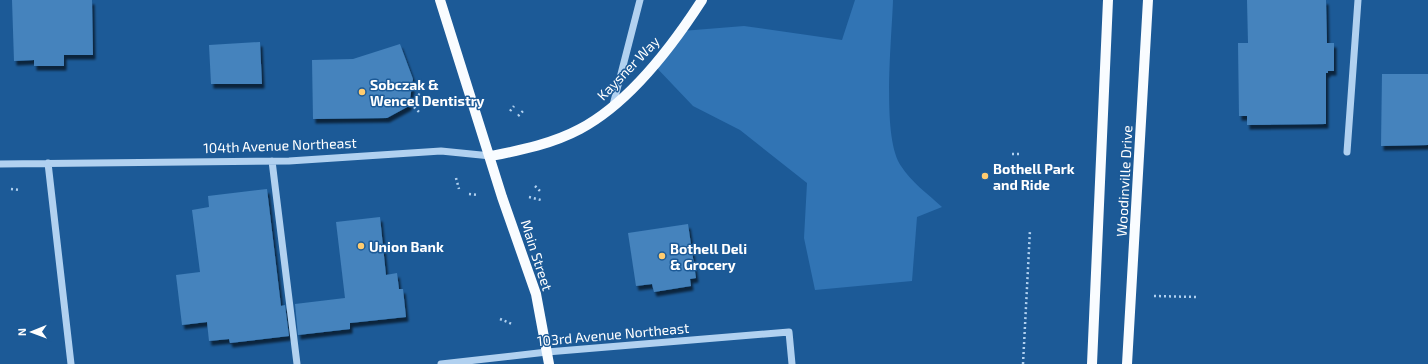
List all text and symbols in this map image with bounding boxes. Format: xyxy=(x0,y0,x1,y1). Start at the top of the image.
street label: Kaysner Way xyxy=(593,32,663,104)
place label: Sobczak & Wencel Dentistry xyxy=(370,76,485,109)
marker: Sobczak & Wencel Dentistry xyxy=(357,87,367,97)
street label: Woodinville Drive xyxy=(1113,125,1135,237)
street label: 104th Avenue Northeast xyxy=(203,134,357,156)
place label: Bothell Park and Ride xyxy=(993,160,1075,193)
marker: Bothell Park and Ride xyxy=(980,171,990,181)
street label: Main Street xyxy=(518,217,556,293)
place label: Union Bank xyxy=(369,238,444,255)
place label: Bothell Deli & Grocery xyxy=(670,240,747,273)
marker: Union Bank xyxy=(356,241,366,251)
marker: Bothell Deli & Grocery xyxy=(657,251,667,261)
north arrow xyxy=(12,312,52,352)
street label: 103rd Avenue Northeast xyxy=(536,319,690,349)
text: N xyxy=(15,328,28,336)

